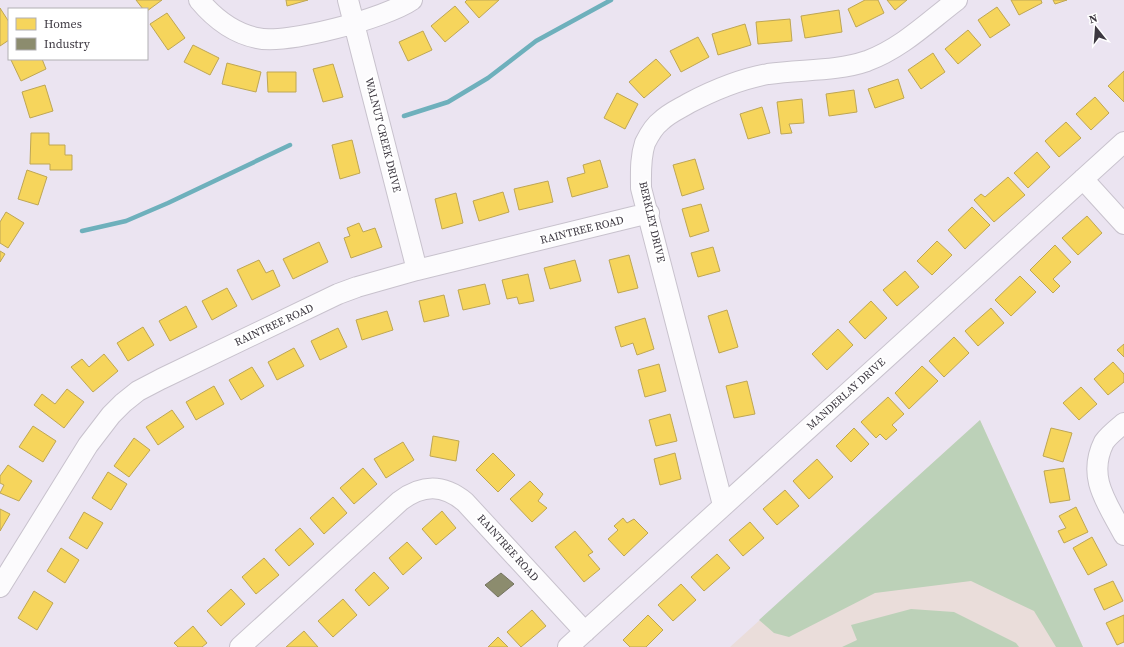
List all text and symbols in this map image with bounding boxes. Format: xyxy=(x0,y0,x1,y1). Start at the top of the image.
legend xyxy=(8,8,148,60)
north arrow xyxy=(1076,8,1116,48)
text: N xyxy=(1087,11,1099,27)
text: Homes xyxy=(44,16,82,32)
text: Industry xyxy=(44,36,91,52)
street label: WALNUT CREEK DRIVE xyxy=(361,76,405,194)
street label: BERKLEY DRIVE xyxy=(635,180,669,264)
street label: RAINTREE ROAD xyxy=(539,212,626,248)
street label: RAINTREE ROAD xyxy=(232,300,316,350)
street label: MANDERLAY DRIVE xyxy=(803,354,889,433)
street label: RAINTREE ROAD xyxy=(474,511,542,585)

